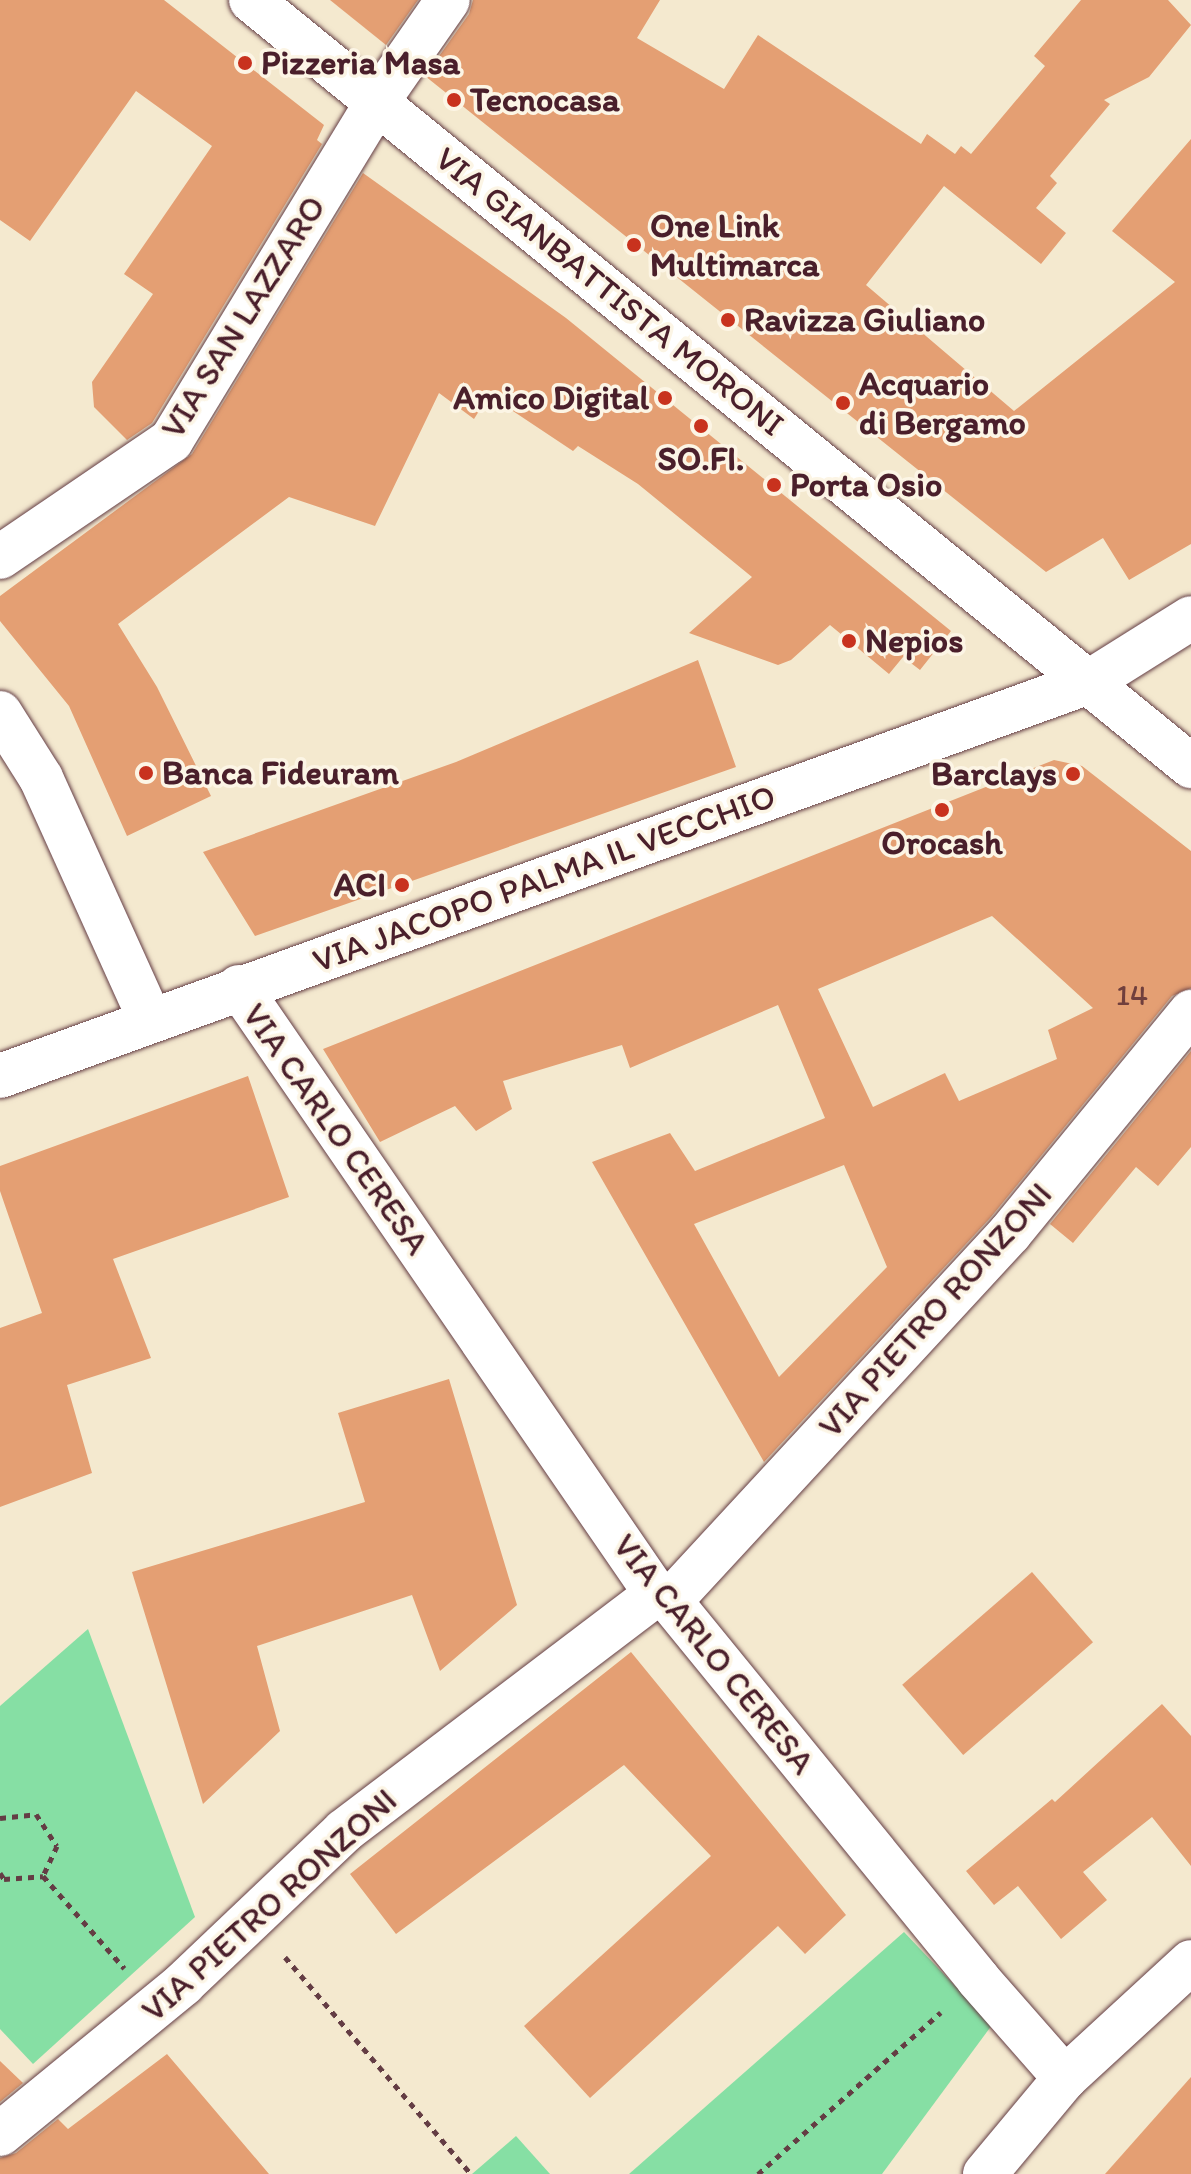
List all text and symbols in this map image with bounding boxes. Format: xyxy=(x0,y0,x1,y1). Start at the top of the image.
place label: Pizzeria Masa xyxy=(261,43,460,83)
marker: Pizzeria Masa xyxy=(236,54,254,72)
place label: Tecnocasa xyxy=(470,80,620,120)
marker: Tecnocasa xyxy=(445,91,463,109)
street label: VIA GIANBATTISTA MORONI xyxy=(427,137,793,445)
street label: VIA SAN LAZZARO xyxy=(152,188,334,446)
place label: One Link Multimarca xyxy=(650,205,820,284)
marker: One Link Multimarca xyxy=(625,236,643,254)
place label: Ravizza Giuliano xyxy=(744,300,985,340)
marker: Ravizza Giuliano xyxy=(719,311,737,329)
place label: Acquario di Bergamo xyxy=(859,363,1026,442)
place label: Amico Digital xyxy=(452,378,649,418)
marker: Amico Digital xyxy=(656,389,674,407)
marker: Acquario di Bergamo xyxy=(834,394,852,412)
marker: SO.FI. xyxy=(692,417,710,435)
place label: SO.FI. xyxy=(658,439,744,479)
place label: Porta Osio xyxy=(790,465,942,505)
marker: Porta Osio xyxy=(765,476,783,494)
place label: Nepios xyxy=(865,621,963,661)
marker: Nepios xyxy=(840,632,858,650)
place label: Banca Fideuram xyxy=(162,753,400,793)
place label: Barclays xyxy=(931,754,1057,794)
marker: Banca Fideuram xyxy=(137,764,155,782)
marker: Barclays xyxy=(1064,765,1082,783)
street label: VIA JACOPO PALMA IL VECCHIO xyxy=(307,775,781,981)
marker: Orocash xyxy=(933,801,951,819)
place label: Orocash xyxy=(881,823,1003,863)
place label: ACI xyxy=(334,865,386,905)
marker: ACI xyxy=(393,876,411,894)
house number: 14 xyxy=(1116,977,1148,1013)
street label: VIA CARLO CERESA xyxy=(234,995,438,1263)
street label: VIA PIETRO RONZONI xyxy=(808,1173,1062,1447)
street label: VIA CARLO CERESA xyxy=(604,1525,824,1783)
street label: VIA PIETRO RONZONI xyxy=(132,1778,406,2032)

